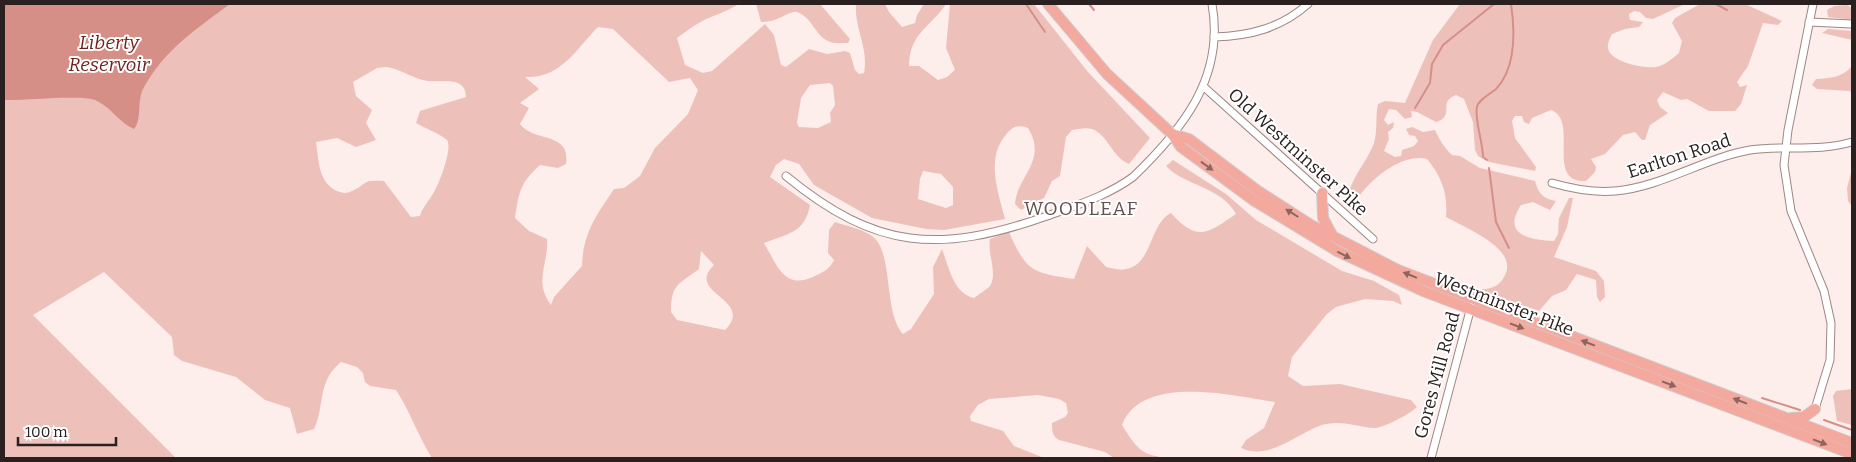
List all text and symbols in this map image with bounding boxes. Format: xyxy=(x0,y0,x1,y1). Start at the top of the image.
water label: Liberty Reservoir xyxy=(69,31,151,76)
street label: Old Westminster Pike xyxy=(1224,83,1372,221)
street label: Earlton Road xyxy=(1625,129,1734,183)
one-way arrow xyxy=(1200,161,1214,171)
district label: WOODLEAF xyxy=(1024,197,1138,220)
one-way arrow xyxy=(1285,209,1298,218)
one-way arrow xyxy=(1336,251,1351,259)
street label: Westminster Pike xyxy=(1431,267,1577,341)
one-way arrow xyxy=(1403,271,1418,278)
street label: Gores Mill Road xyxy=(1409,309,1465,441)
one-way arrow xyxy=(1509,323,1524,331)
one-way arrow xyxy=(1580,339,1595,347)
one-way arrow xyxy=(1661,381,1676,388)
one-way arrow xyxy=(1732,397,1747,404)
scale bar xyxy=(18,414,115,446)
text: 100 m xyxy=(25,423,68,441)
one-way arrow xyxy=(1813,439,1828,446)

